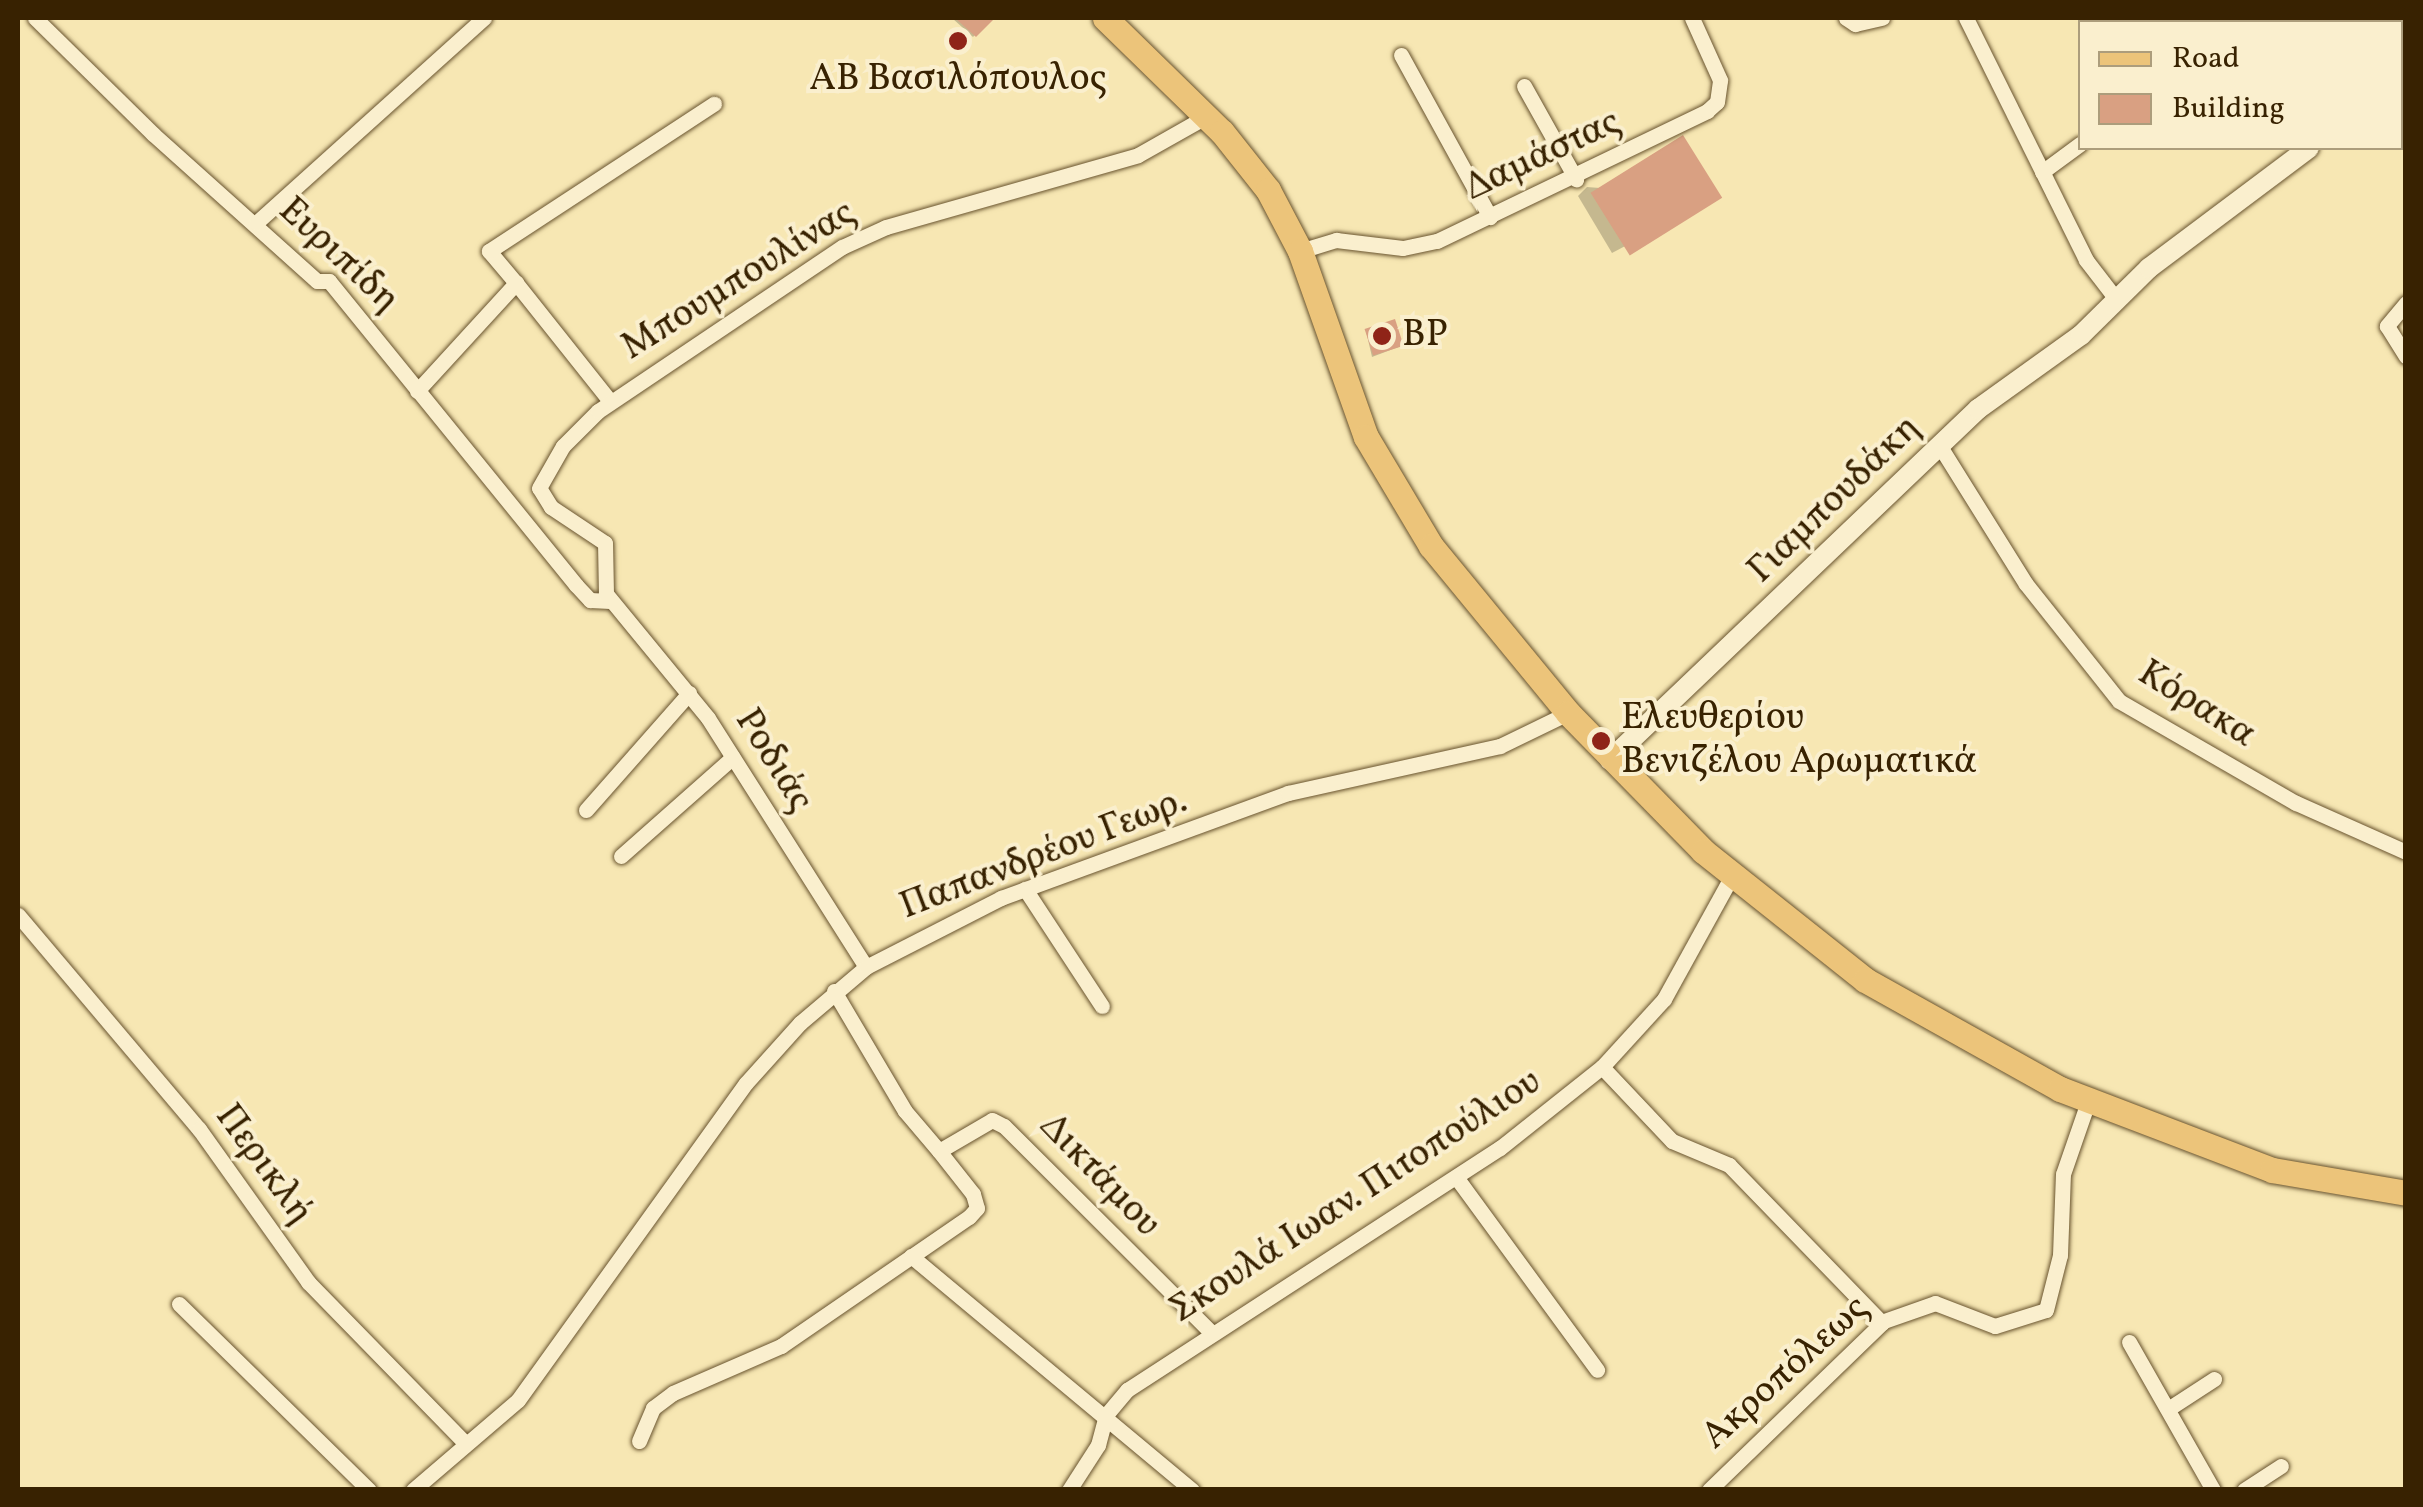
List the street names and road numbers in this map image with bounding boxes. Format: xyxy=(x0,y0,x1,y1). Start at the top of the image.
street label: Δαμάστας xyxy=(1458,100,1628,212)
street label: Ευριπίδη xyxy=(268,189,408,323)
street label: Μπουμπουλίνας xyxy=(614,191,864,371)
street label: Γιαμπουδάκη xyxy=(1739,406,1931,594)
street label: Κόρακα xyxy=(2129,651,2263,759)
street label: Ροδιάς xyxy=(724,701,822,821)
street label: Παπανδρέου Γεωρ. xyxy=(894,779,1194,931)
street label: Σκουλά Ιωαν. Πιτοπούλιου xyxy=(1162,1060,1550,1334)
street label: Περικλή xyxy=(204,1096,322,1234)
street label: Δικτάμου xyxy=(1029,1105,1169,1247)
street label: Ακροπόλεως xyxy=(1693,1286,1879,1460)

